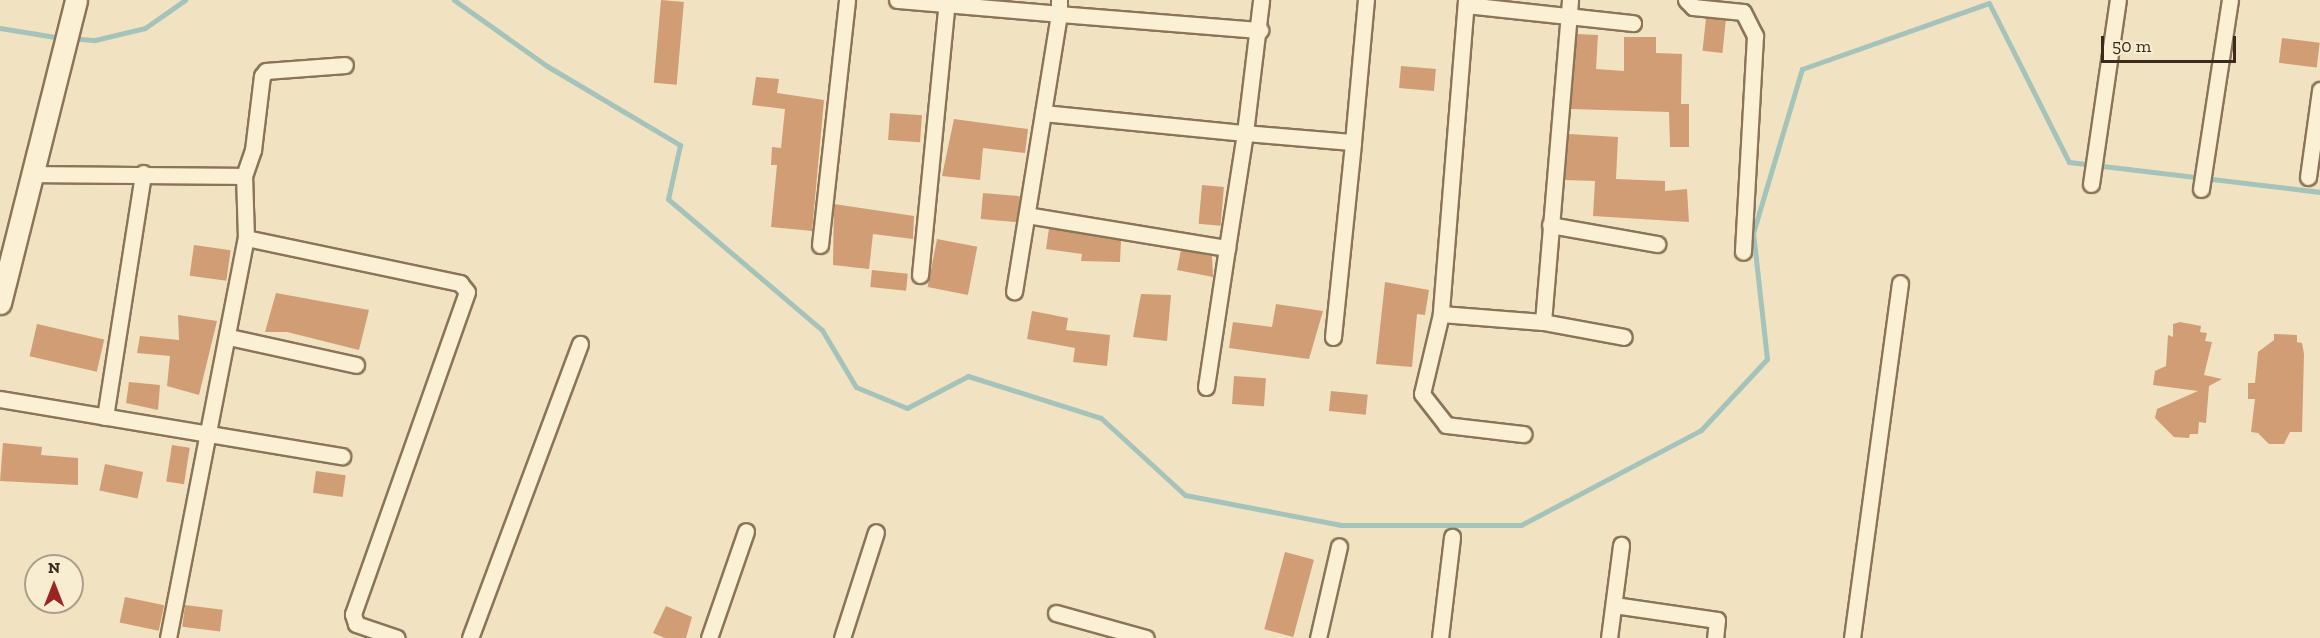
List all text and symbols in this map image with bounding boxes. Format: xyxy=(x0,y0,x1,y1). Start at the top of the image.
scale bar xyxy=(2104,24,2239,62)
text: 50 m xyxy=(2112,35,2151,57)
north arrow xyxy=(24,554,84,614)
text: N xyxy=(48,558,60,577)

